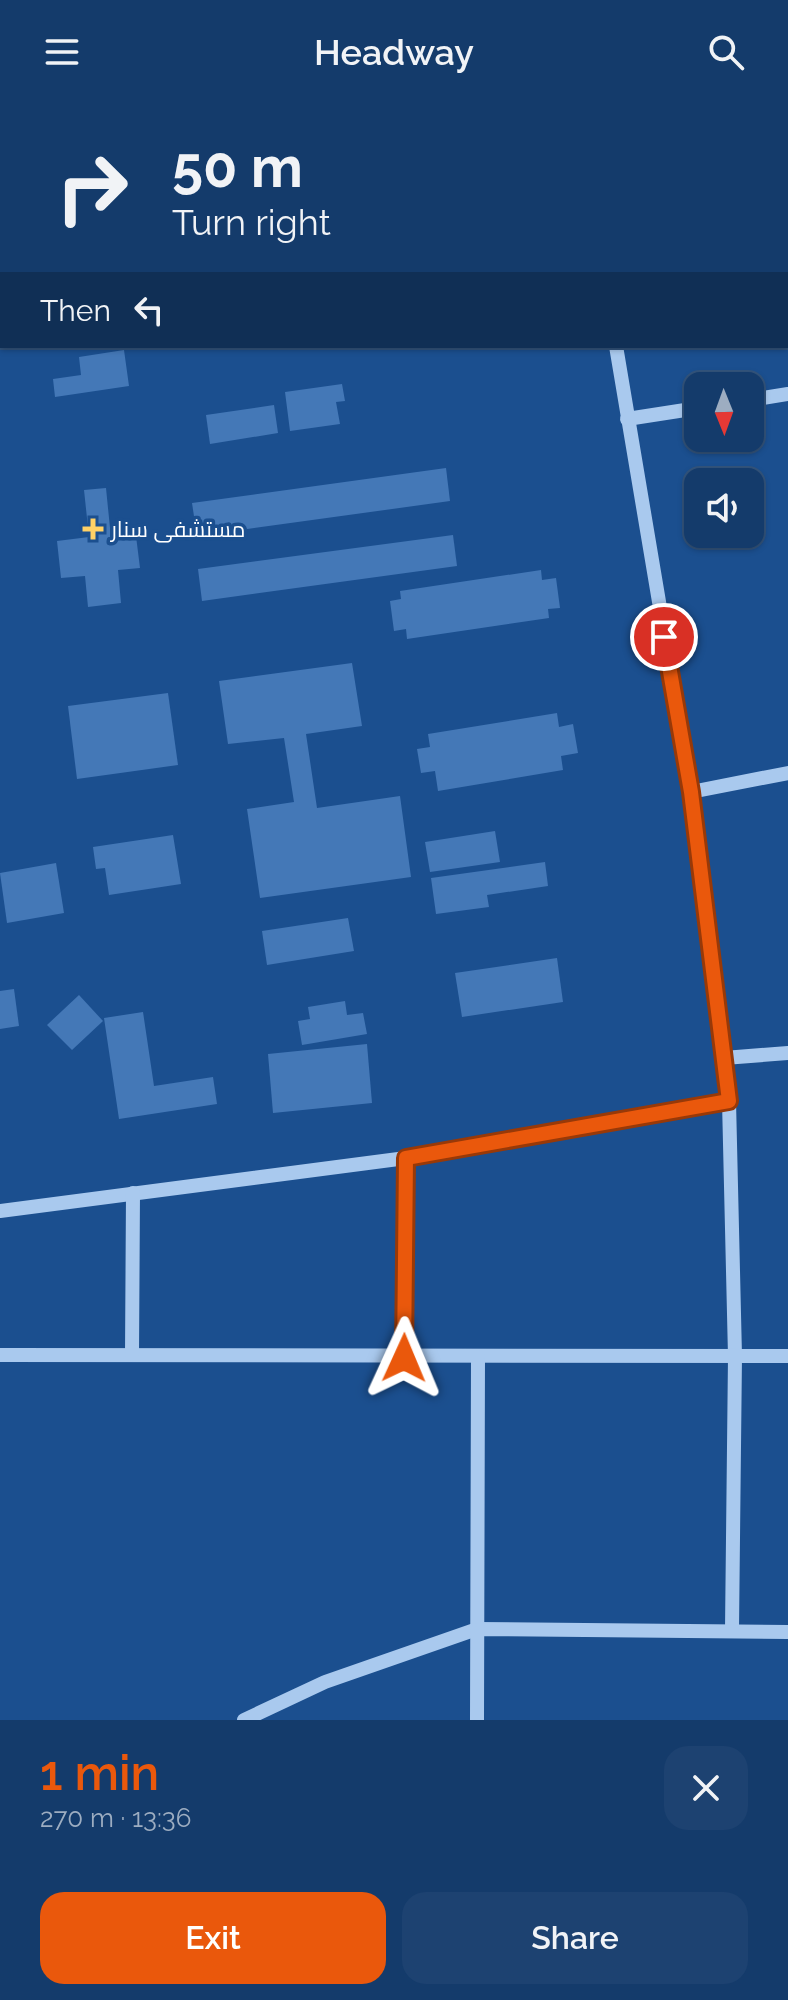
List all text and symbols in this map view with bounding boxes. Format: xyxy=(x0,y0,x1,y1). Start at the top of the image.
icon: menu xyxy=(40,30,84,74)
icon: search xyxy=(704,30,748,74)
text: Headway xyxy=(314,31,474,73)
text: 50 m xyxy=(172,134,303,200)
icon: right xyxy=(40,136,144,240)
text: Turn right xyxy=(172,201,331,243)
icon: left xyxy=(127,288,171,332)
text: Then xyxy=(40,293,111,328)
north arrow xyxy=(684,372,764,452)
map controls xyxy=(684,372,764,548)
button: sound xyxy=(684,468,764,548)
place label: مستشفى سنار xyxy=(109,516,246,543)
marker: مستشفى سنار xyxy=(82,518,104,540)
pin xyxy=(630,603,698,671)
icon: arrive xyxy=(642,615,686,659)
position arrow xyxy=(362,1316,446,1400)
text: 1 min xyxy=(40,1745,159,1801)
button: close xyxy=(664,1746,748,1830)
text: 270 m · 13:36 xyxy=(40,1803,191,1833)
button: Exit xyxy=(40,1892,386,1984)
button: Share xyxy=(402,1892,748,1984)

